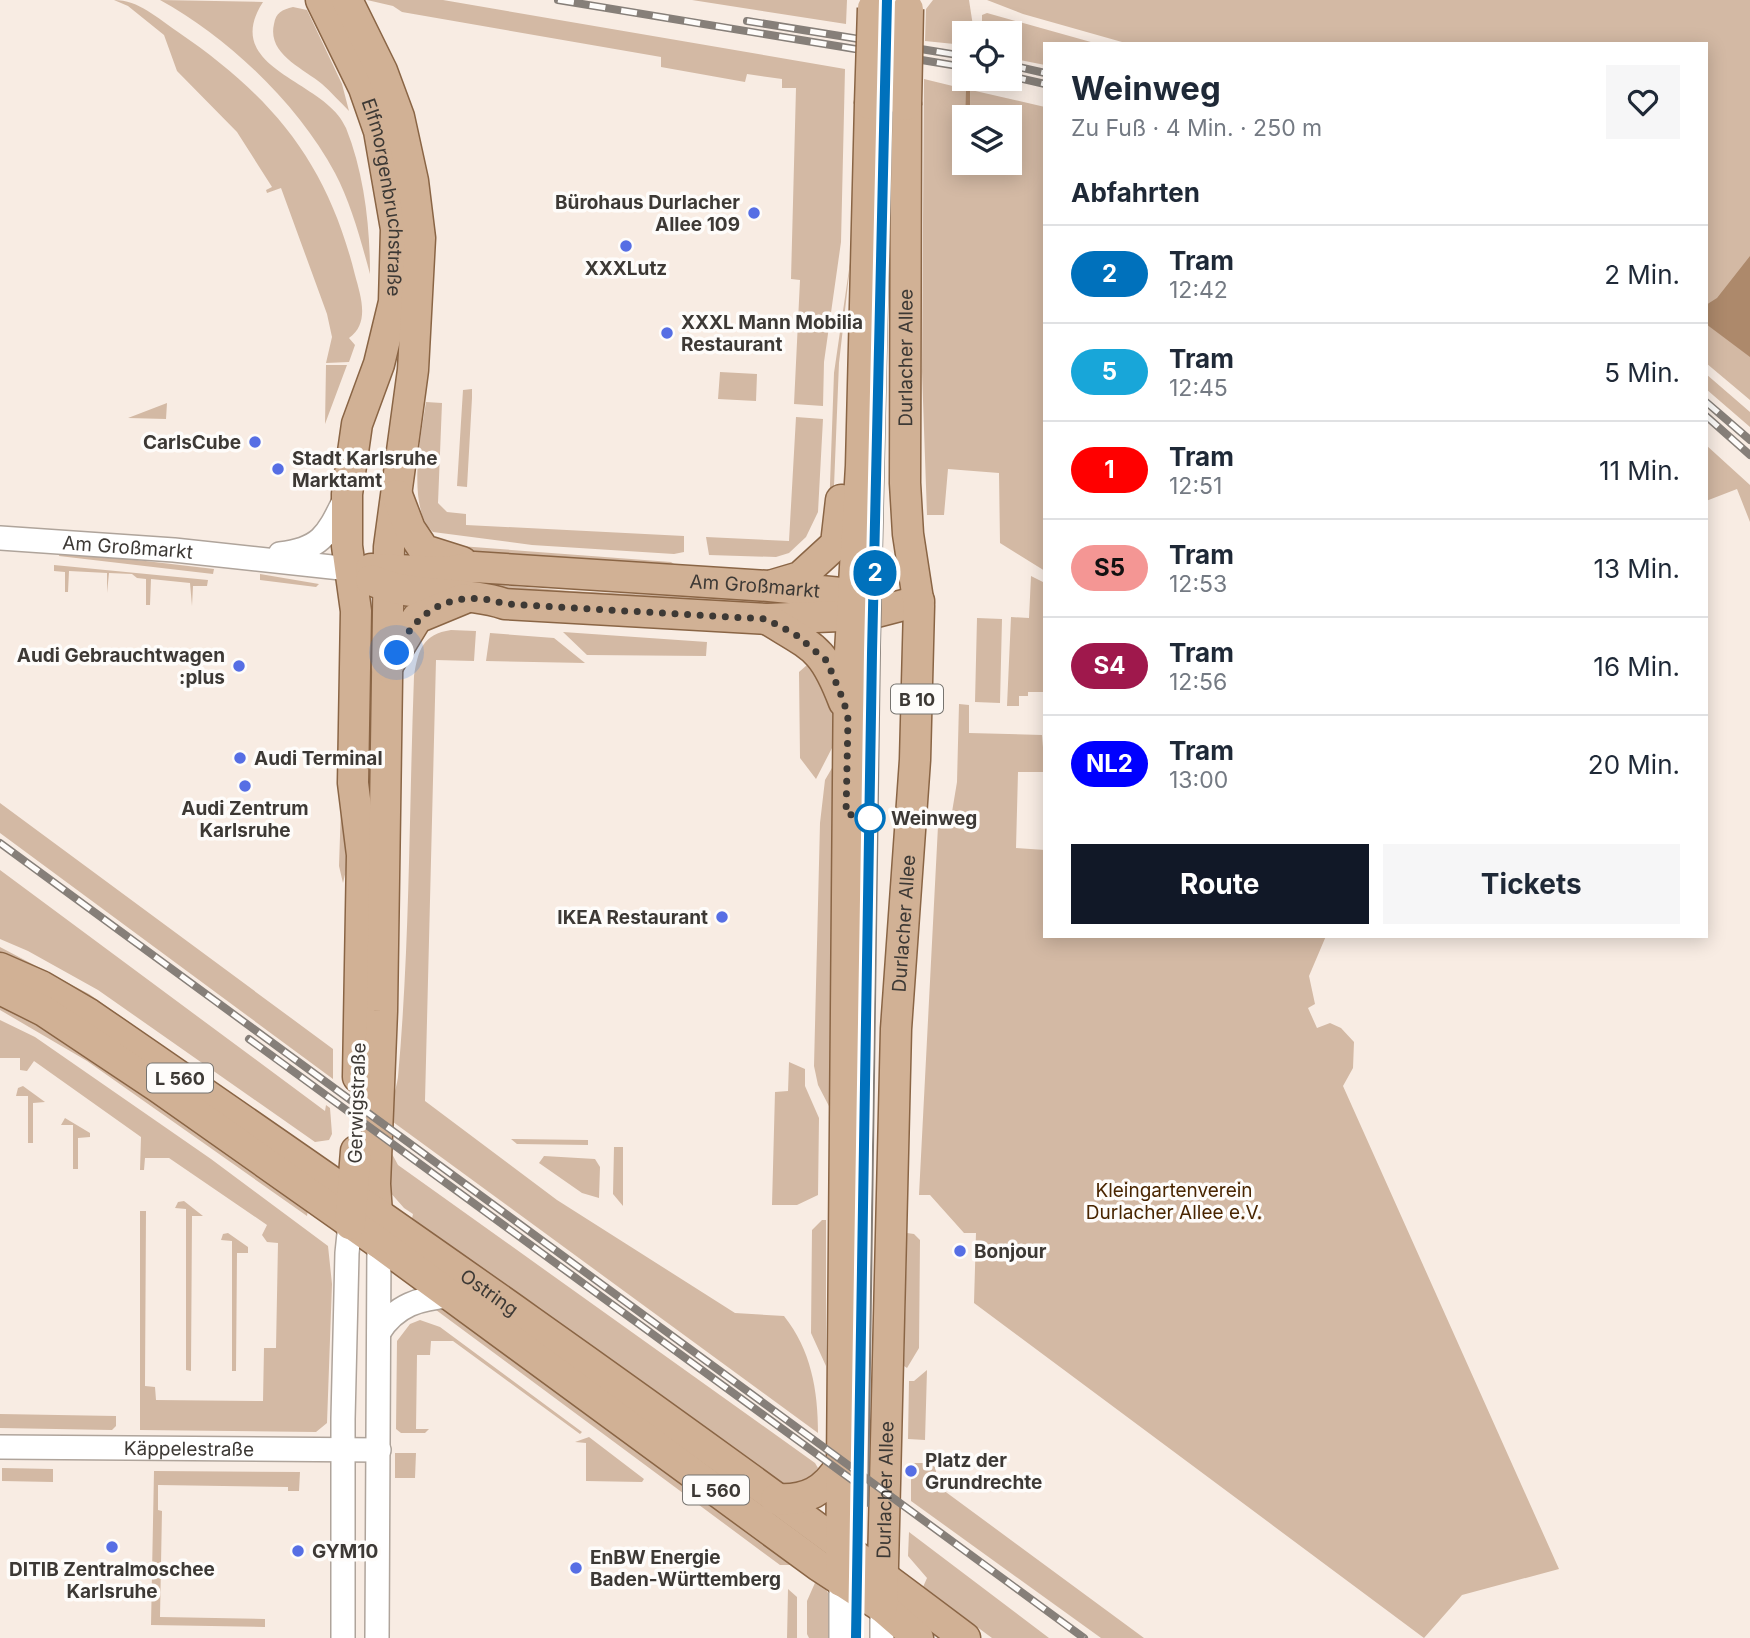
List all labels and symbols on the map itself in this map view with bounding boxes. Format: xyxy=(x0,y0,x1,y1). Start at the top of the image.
street label: Elfmorgenbruchstraße xyxy=(357,95,408,297)
place label: Bürohaus Durlacher Allee 109 xyxy=(555,191,740,236)
marker: Bürohaus Durlacher Allee 109 xyxy=(746,205,762,221)
marker: XXXLutz xyxy=(618,238,634,254)
place label: XXXLutz xyxy=(585,257,667,280)
street label: Durlacher Allee xyxy=(894,289,917,427)
place label: XXXL Mann Mobilia Restaurant xyxy=(681,311,863,356)
marker: XXXL Mann Mobilia Restaurant xyxy=(659,325,675,341)
place label: CarlsCube xyxy=(143,431,241,454)
marker: CarlsCube xyxy=(247,434,263,450)
place label: Stadt Karlsruhe Marktamt xyxy=(292,447,437,492)
marker: Stadt Karlsruhe Marktamt xyxy=(270,461,286,477)
street label: Am Großmarkt xyxy=(62,531,194,563)
line badge: 2 xyxy=(852,550,898,596)
street label: Am Großmarkt xyxy=(689,569,821,602)
your location xyxy=(379,635,414,670)
place label: Audi Gebrauchtwagen :plus xyxy=(17,644,225,689)
marker: Audi Gebrauchtwagen :plus xyxy=(231,658,247,674)
road number: B 10 xyxy=(891,684,943,714)
place label: Audi Terminal xyxy=(254,747,383,770)
marker: Audi Terminal xyxy=(232,750,248,766)
marker: Audi Zentrum Karlsruhe xyxy=(237,778,253,794)
place label: Audi Zentrum Karlsruhe xyxy=(181,797,309,842)
marker: Weinweg xyxy=(855,803,885,833)
place label: Weinweg xyxy=(891,807,977,830)
street label: Durlacher Allee xyxy=(887,854,920,993)
place label: IKEA Restaurant xyxy=(557,906,708,929)
marker: IKEA Restaurant xyxy=(714,909,730,925)
street label: Gerwigstraße xyxy=(343,1042,371,1164)
road number: L 560 xyxy=(147,1064,213,1092)
park label: Kleingartenverein Durlacher Allee e.V. xyxy=(1086,1179,1262,1224)
place label: Bonjour xyxy=(974,1240,1047,1263)
marker: Bonjour xyxy=(952,1243,968,1259)
street label: Ostring xyxy=(456,1264,523,1321)
street label: Durlacher Allee xyxy=(872,1421,898,1559)
street label: Käppelestraße xyxy=(124,1436,254,1461)
place label: Platz der Grundrechte xyxy=(925,1449,1042,1494)
marker: Platz der Grundrechte xyxy=(903,1463,919,1479)
road number: L 560 xyxy=(683,1476,749,1504)
marker: DITIB Zentralmoschee Karlsruhe xyxy=(104,1539,120,1555)
place label: GYM10 xyxy=(312,1540,378,1563)
marker: GYM10 xyxy=(290,1543,306,1559)
place label: EnBW Energie Baden-Württemberg xyxy=(590,1546,781,1591)
place label: DITIB Zentralmoschee Karlsruhe xyxy=(9,1558,215,1603)
marker: EnBW Energie Baden-Württemberg xyxy=(568,1560,584,1576)

